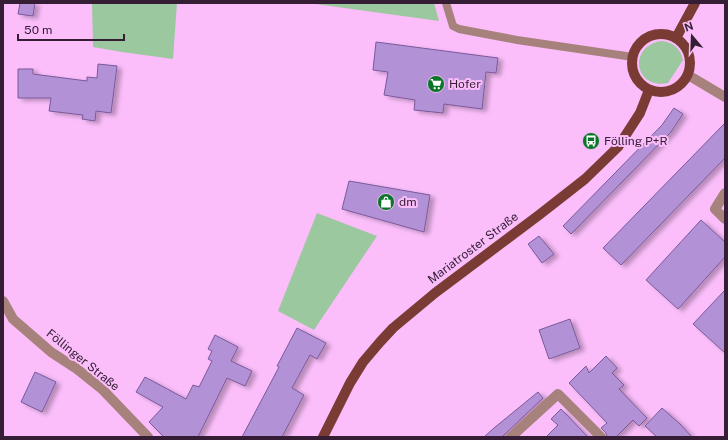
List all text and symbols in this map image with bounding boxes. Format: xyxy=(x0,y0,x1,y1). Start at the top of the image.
scale bar xyxy=(18,16,124,42)
north arrow xyxy=(672,16,712,56)
text: N xyxy=(683,19,695,34)
text: 50 m xyxy=(24,23,52,37)
supermarket icon: Hofer xyxy=(426,74,446,94)
place label: Hofer xyxy=(449,77,481,91)
bus stop icon: Fölling P+R xyxy=(581,131,601,151)
place label: Fölling P+R xyxy=(604,134,668,148)
shop icon: dm xyxy=(376,192,396,212)
place label: dm xyxy=(399,195,417,209)
street label: Mariatroster Straße xyxy=(425,209,521,287)
street label: Föllinger Straße xyxy=(44,326,122,394)

